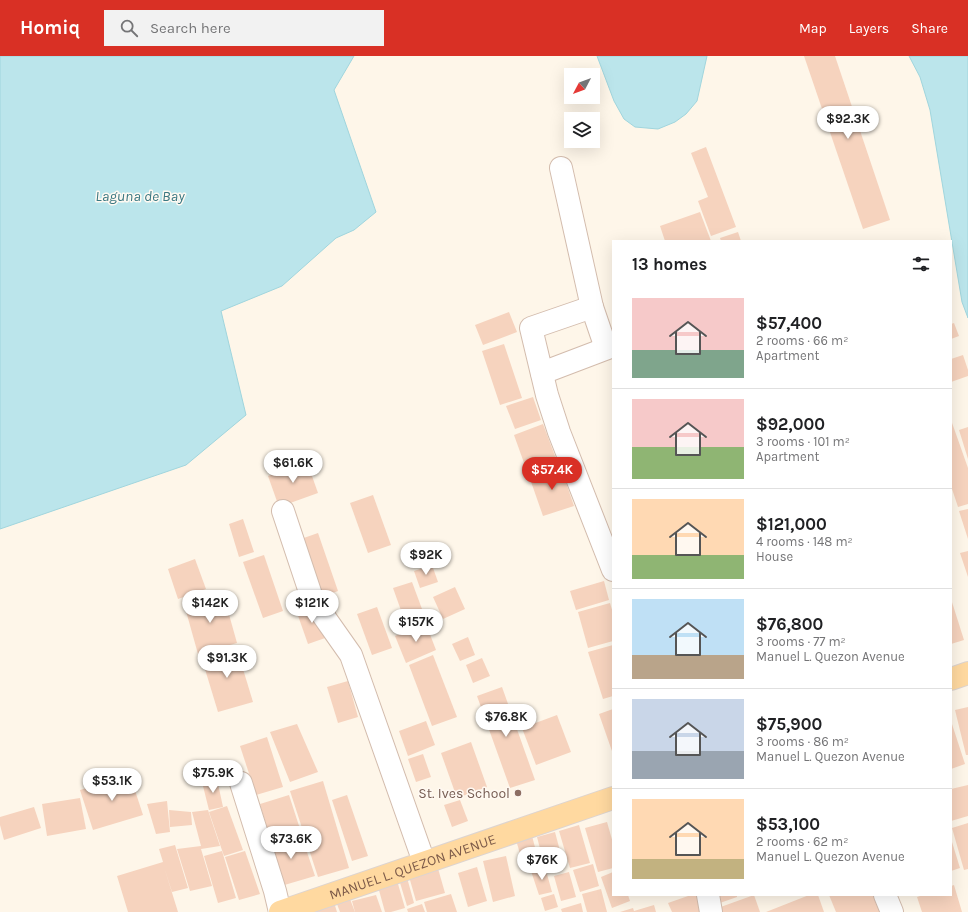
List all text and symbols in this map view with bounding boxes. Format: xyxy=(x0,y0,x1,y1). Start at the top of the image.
search box xyxy=(104,10,384,46)
text: Homiq xyxy=(20,17,80,39)
icon: search xyxy=(118,17,140,39)
text: Search here xyxy=(150,19,231,37)
text: Map xyxy=(799,20,827,37)
text: Layers xyxy=(849,20,889,37)
text: Share xyxy=(911,20,948,37)
north arrow xyxy=(564,68,600,104)
map controls xyxy=(564,68,600,148)
pin: $92.3K xyxy=(815,106,881,140)
text: $92.3K xyxy=(826,111,870,126)
button: layers xyxy=(564,112,600,148)
water label: Laguna de Bay xyxy=(95,187,185,205)
icon: filters xyxy=(910,253,932,275)
text: 13 homes xyxy=(632,254,707,274)
text: $57,400 xyxy=(756,313,822,333)
icon: home xyxy=(664,314,712,362)
text: 2 rooms · 66 m² xyxy=(756,333,848,348)
text: Apartment xyxy=(756,348,819,363)
text: $92,000 xyxy=(756,414,825,434)
icon: home xyxy=(664,415,712,463)
text: 3 rooms · 101 m² xyxy=(756,434,850,449)
text: Apartment xyxy=(756,449,819,464)
pin: $61.6K xyxy=(260,450,326,484)
text: $61.6K xyxy=(273,455,313,470)
pin: $57.4K xyxy=(519,457,585,491)
text: $57.4K xyxy=(531,462,573,477)
text: $121,000 xyxy=(756,514,827,534)
icon: home xyxy=(664,515,712,563)
text: 4 rooms · 148 m² xyxy=(756,534,853,549)
pin: $92K xyxy=(402,542,450,576)
text: $92K xyxy=(409,547,443,562)
text: House xyxy=(756,549,793,564)
pin: $142K xyxy=(182,590,238,624)
pin: $121K xyxy=(284,590,340,624)
text: $142K xyxy=(191,595,229,610)
text: $121K xyxy=(295,595,329,610)
pin: $157K xyxy=(388,609,444,643)
text: $157K xyxy=(398,614,434,629)
text: $76,800 xyxy=(756,614,823,634)
icon: home xyxy=(664,615,712,663)
text: 3 rooms · 77 m² xyxy=(756,634,846,649)
pin: $91.3K xyxy=(194,645,260,679)
text: Manuel L. Quezon Avenue xyxy=(756,649,905,664)
text: $91.3K xyxy=(207,650,247,665)
pin: $76.8K xyxy=(473,704,539,738)
text: $76.8K xyxy=(484,709,528,724)
text: $75,900 xyxy=(756,714,822,734)
icon: home xyxy=(664,715,712,763)
text: 3 rooms · 86 m² xyxy=(756,734,849,749)
text: Manuel L. Quezon Avenue xyxy=(756,749,905,764)
pin: $75.9K xyxy=(180,760,246,794)
text: $75.9K xyxy=(192,765,234,780)
pin: $53.1K xyxy=(79,768,145,802)
text: $53.1K xyxy=(92,773,132,788)
place label: St. Ives School xyxy=(418,785,510,802)
marker: St. Ives School xyxy=(513,788,523,798)
text: $53,100 xyxy=(756,814,820,834)
icon: home xyxy=(664,815,712,863)
pin: $73.6K xyxy=(258,826,324,860)
street label: MANUEL L. QUEZON AVENUE xyxy=(327,830,498,903)
text: $73.6K xyxy=(270,831,312,846)
text: 2 rooms · 62 m² xyxy=(756,834,848,849)
pin: $76K xyxy=(518,847,566,881)
text: Manuel L. Quezon Avenue xyxy=(756,849,905,864)
text: $76K xyxy=(526,852,558,867)

